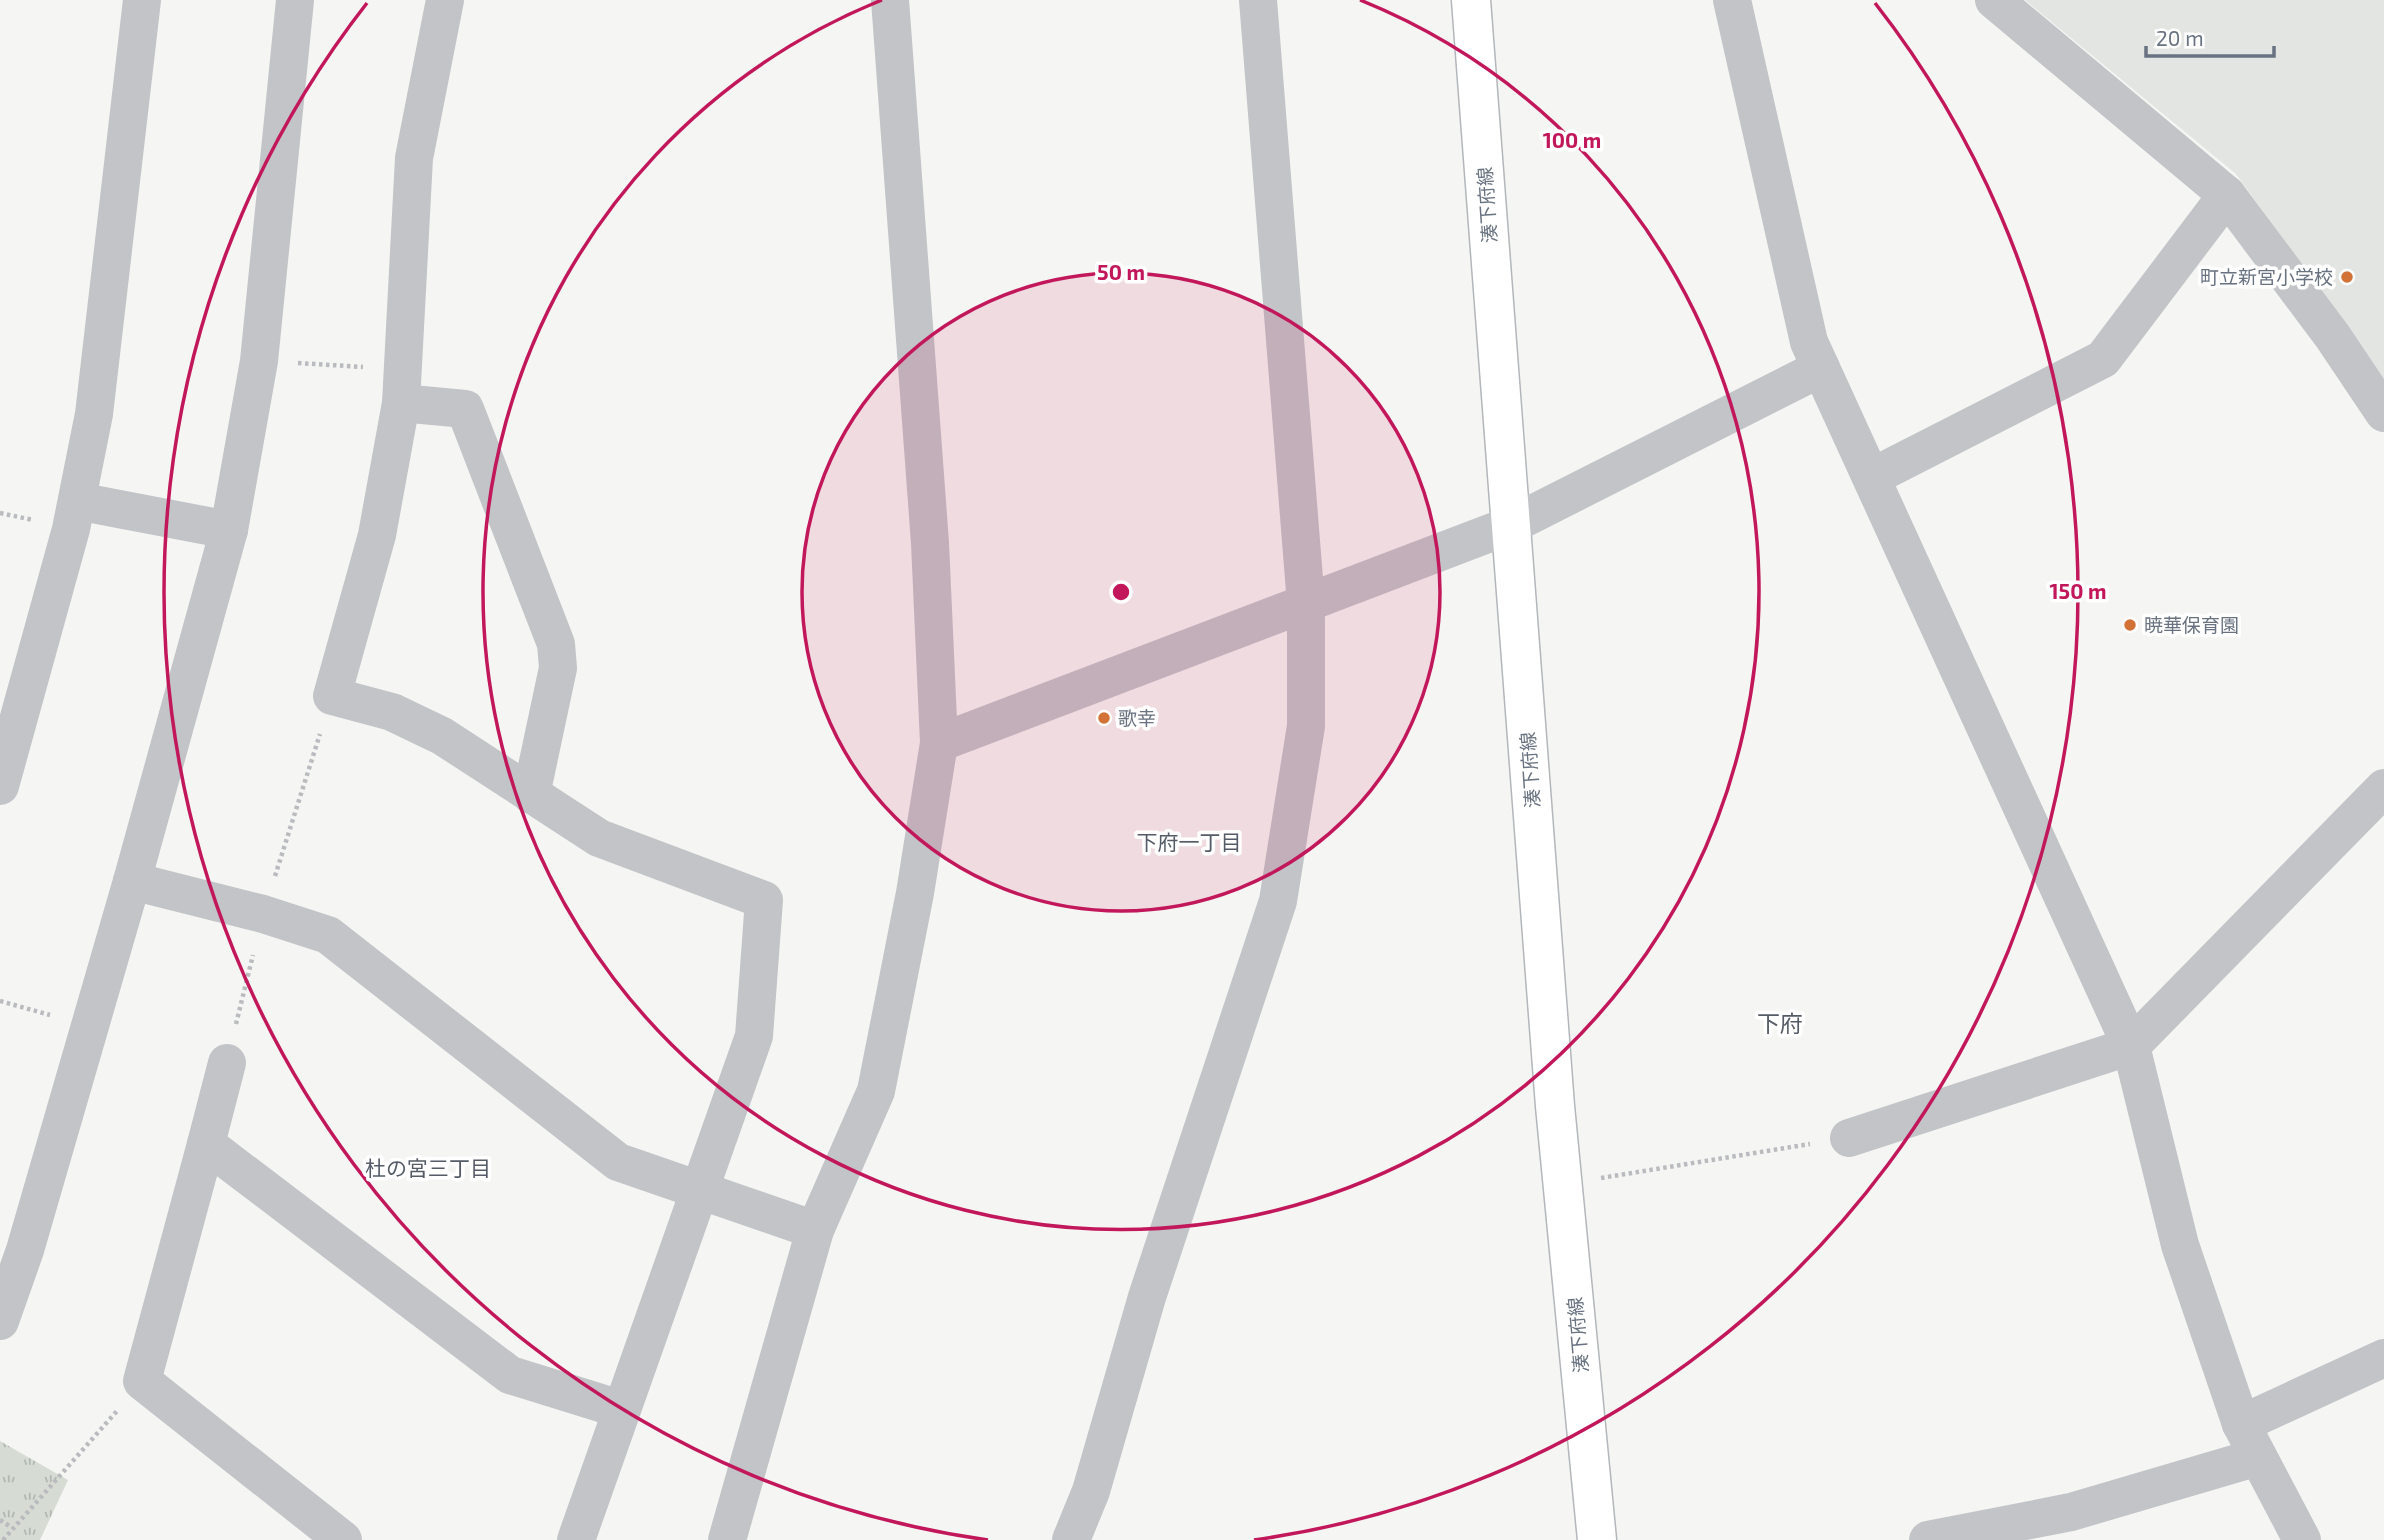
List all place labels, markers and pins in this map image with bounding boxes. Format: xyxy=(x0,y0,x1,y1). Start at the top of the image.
place label: 町立新宮小学校 xyxy=(2200,265,2333,288)
marker: 町立新宮小学校 xyxy=(2339,269,2355,285)
centre of rings xyxy=(1109,580,1133,604)
place label: 暁華保育園 xyxy=(2144,613,2239,636)
marker: 暁華保育園 xyxy=(2122,617,2138,633)
place label: 歌幸 xyxy=(1118,706,1156,729)
marker: 歌幸 xyxy=(1096,710,1112,726)

